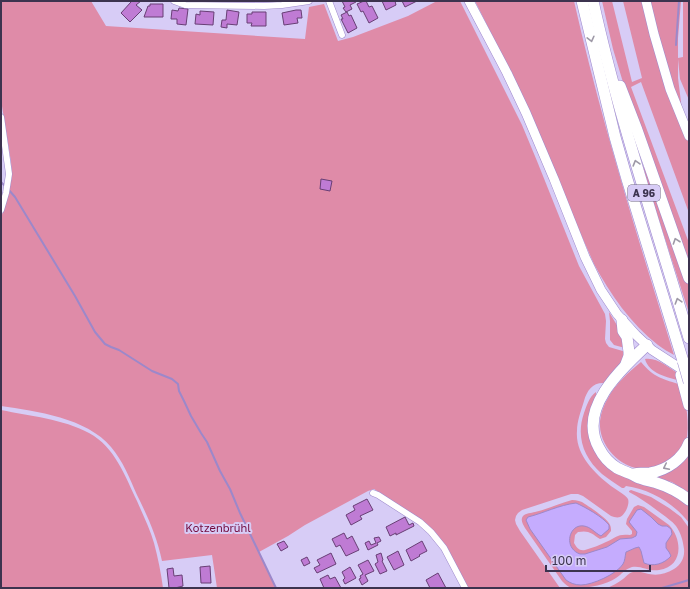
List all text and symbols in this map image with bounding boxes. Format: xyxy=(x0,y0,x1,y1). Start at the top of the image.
one-way arrow xyxy=(586,36,594,42)
one-way arrow xyxy=(632,159,641,166)
road number: A 96 xyxy=(628,185,660,201)
one-way arrow xyxy=(672,238,681,245)
one-way arrow xyxy=(674,297,683,304)
one-way arrow xyxy=(663,462,670,470)
park label: Kotzenbrühl xyxy=(185,521,251,534)
scale bar xyxy=(546,547,650,573)
text: 100 m xyxy=(552,553,586,568)

